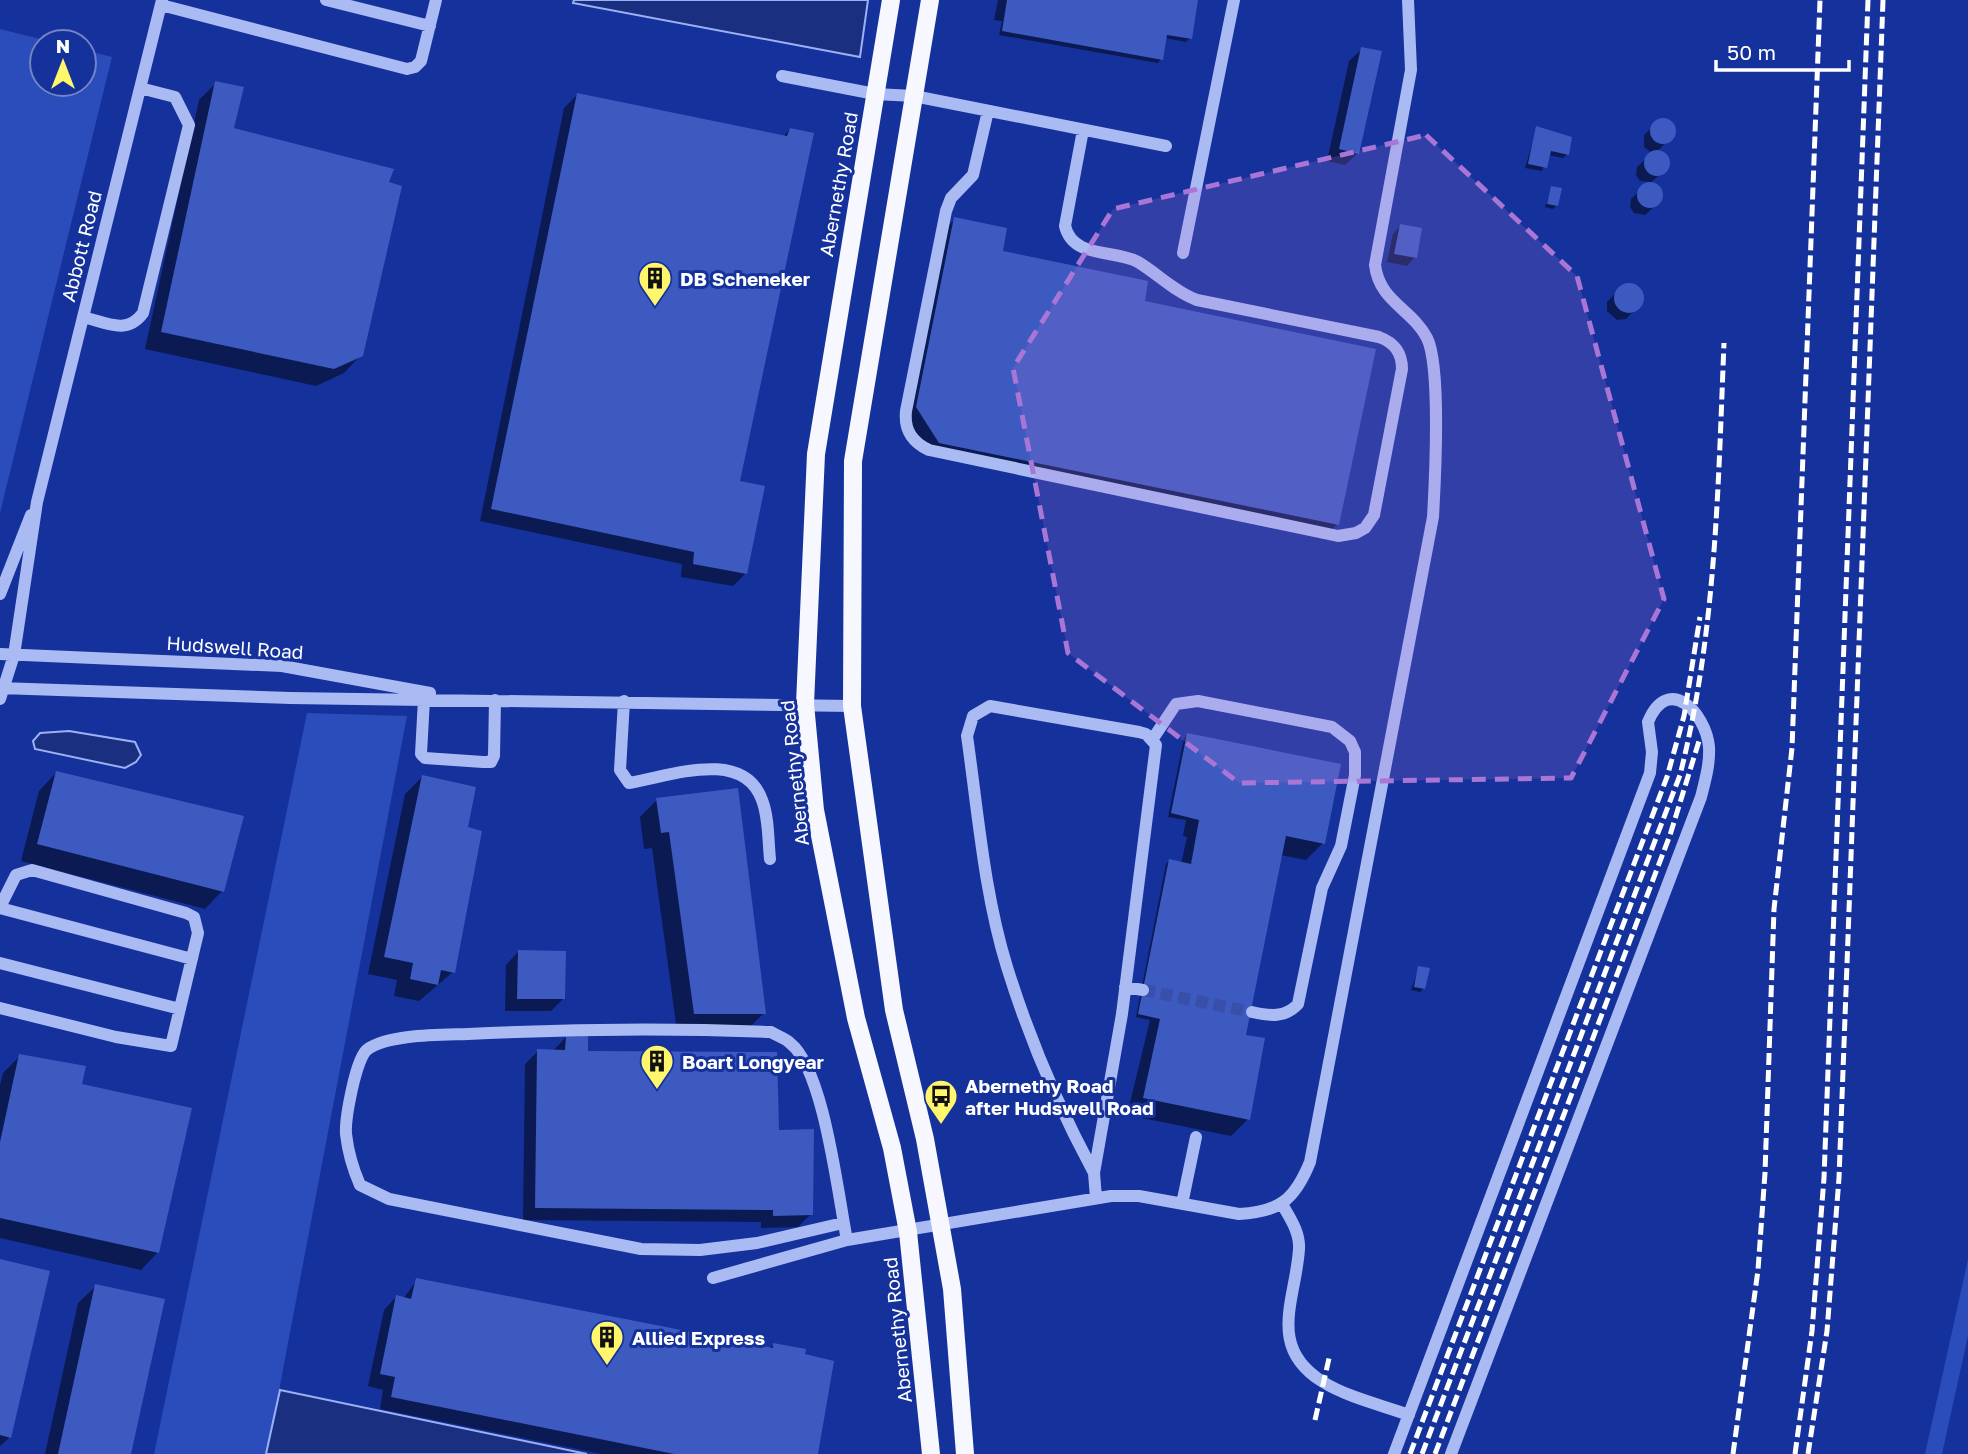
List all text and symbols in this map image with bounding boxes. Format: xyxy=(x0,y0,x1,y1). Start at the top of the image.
north arrow xyxy=(28,28,98,98)
scale bar xyxy=(1716,28,1849,72)
text: N xyxy=(56,34,70,57)
text: 50 m xyxy=(1727,39,1776,65)
street label: Abernethy Road xyxy=(814,110,862,258)
street label: Abbott Road xyxy=(56,188,106,304)
building icon: DB Scheneker xyxy=(636,259,674,308)
place label: DB Scheneker xyxy=(680,267,811,290)
street label: Hudswell Road xyxy=(166,631,304,663)
street label: Abernethy Road xyxy=(775,699,813,847)
building icon: Boart Longyear xyxy=(638,1042,676,1091)
place label: Boart Longyear xyxy=(682,1050,825,1073)
place label: Abernethy Road after Hudswell Road xyxy=(965,1074,1154,1119)
bus stop icon: Abernethy Road after Hudswell Road xyxy=(922,1077,960,1126)
street label: Abernethy Road xyxy=(878,1256,916,1404)
building icon: Allied Express xyxy=(588,1318,626,1367)
place label: Allied Express xyxy=(632,1326,765,1349)

